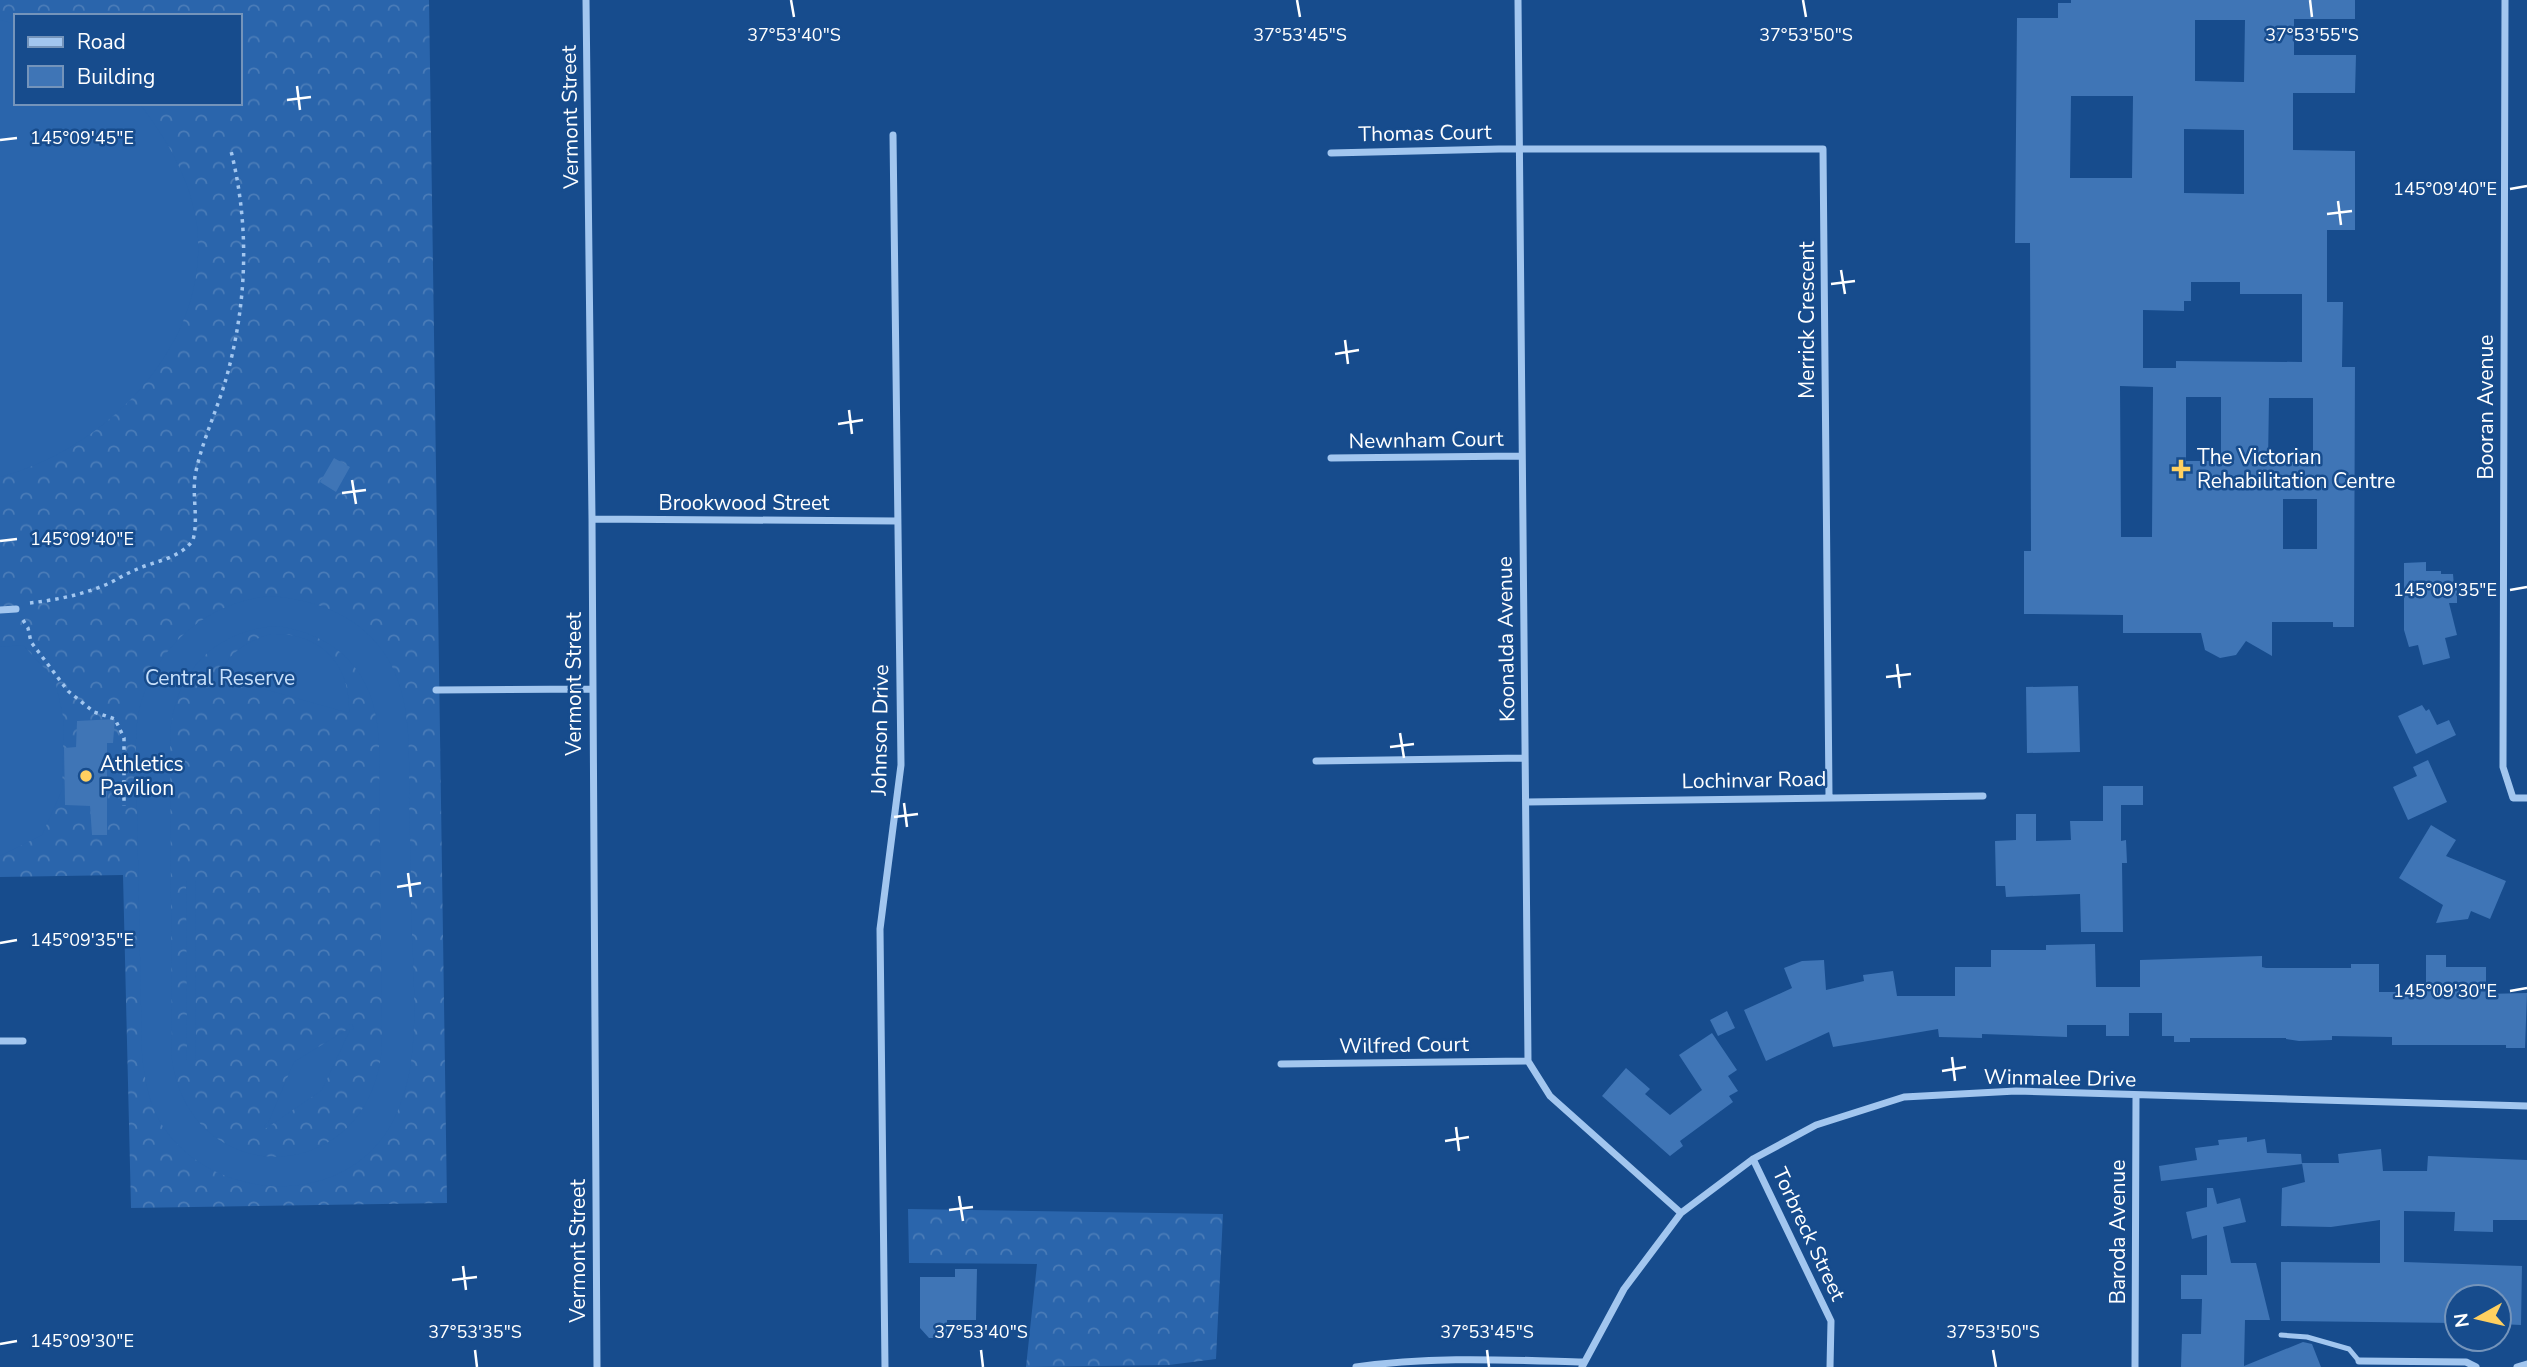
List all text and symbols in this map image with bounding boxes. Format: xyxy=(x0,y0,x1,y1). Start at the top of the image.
legend xyxy=(14,14,242,105)
text: 37°53'40"S xyxy=(747,23,841,47)
text: 37°53'45"S xyxy=(1253,23,1347,47)
text: 37°53'50"S xyxy=(1759,23,1853,47)
text: 37°53'55"S xyxy=(2265,23,2359,47)
text: Road xyxy=(77,28,126,56)
street label: Vermont Street xyxy=(555,44,585,190)
text: Building xyxy=(77,63,155,91)
street label: Thomas Court xyxy=(1358,118,1492,148)
text: 145°09'45"E xyxy=(30,126,134,150)
text: 145°09'40"E xyxy=(2393,177,2497,201)
street label: Merrick Crescent xyxy=(1793,241,1821,399)
street label: Booran Avenue xyxy=(2472,335,2500,479)
street label: Newnham Court xyxy=(1348,425,1504,455)
place label: The Victorian Rehabilitation Centre xyxy=(2197,443,2395,495)
marker: The Victorian Rehabilitation Centre xyxy=(2171,459,2191,479)
street label: Brookwood Street xyxy=(659,489,830,517)
text: 145°09'40"E xyxy=(30,527,134,551)
street label: Koonalda Avenue xyxy=(1491,556,1521,722)
text: 145°09'35"E xyxy=(2393,578,2497,602)
street label: Vermont Street xyxy=(560,612,588,757)
park label: Central Reserve xyxy=(145,664,295,692)
street label: Johnson Drive xyxy=(865,664,895,797)
place label: Athletics Pavilion xyxy=(100,750,184,802)
street label: Lochinvar Road xyxy=(1681,765,1827,795)
marker: Athletics Pavilion xyxy=(78,768,94,784)
text: 145°09'35"E xyxy=(30,928,134,952)
text: 145°09'30"E xyxy=(2393,979,2497,1003)
street label: Wilfred Court xyxy=(1339,1030,1470,1060)
street label: Winmalee Drive xyxy=(1983,1063,2137,1093)
street label: Baroda Avenue xyxy=(2104,1160,2132,1304)
street label: Torbreck Street xyxy=(1766,1163,1852,1306)
street label: Vermont Street xyxy=(564,1179,592,1324)
north arrow xyxy=(2443,1283,2513,1353)
text: N xyxy=(2448,1311,2476,1329)
text: 37°53'35"S xyxy=(428,1320,522,1344)
text: 37°53'40"S xyxy=(934,1320,1028,1344)
text: 37°53'45"S xyxy=(1440,1320,1534,1344)
text: 37°53'50"S xyxy=(1946,1320,2040,1344)
text: 145°09'30"E xyxy=(30,1329,134,1353)

